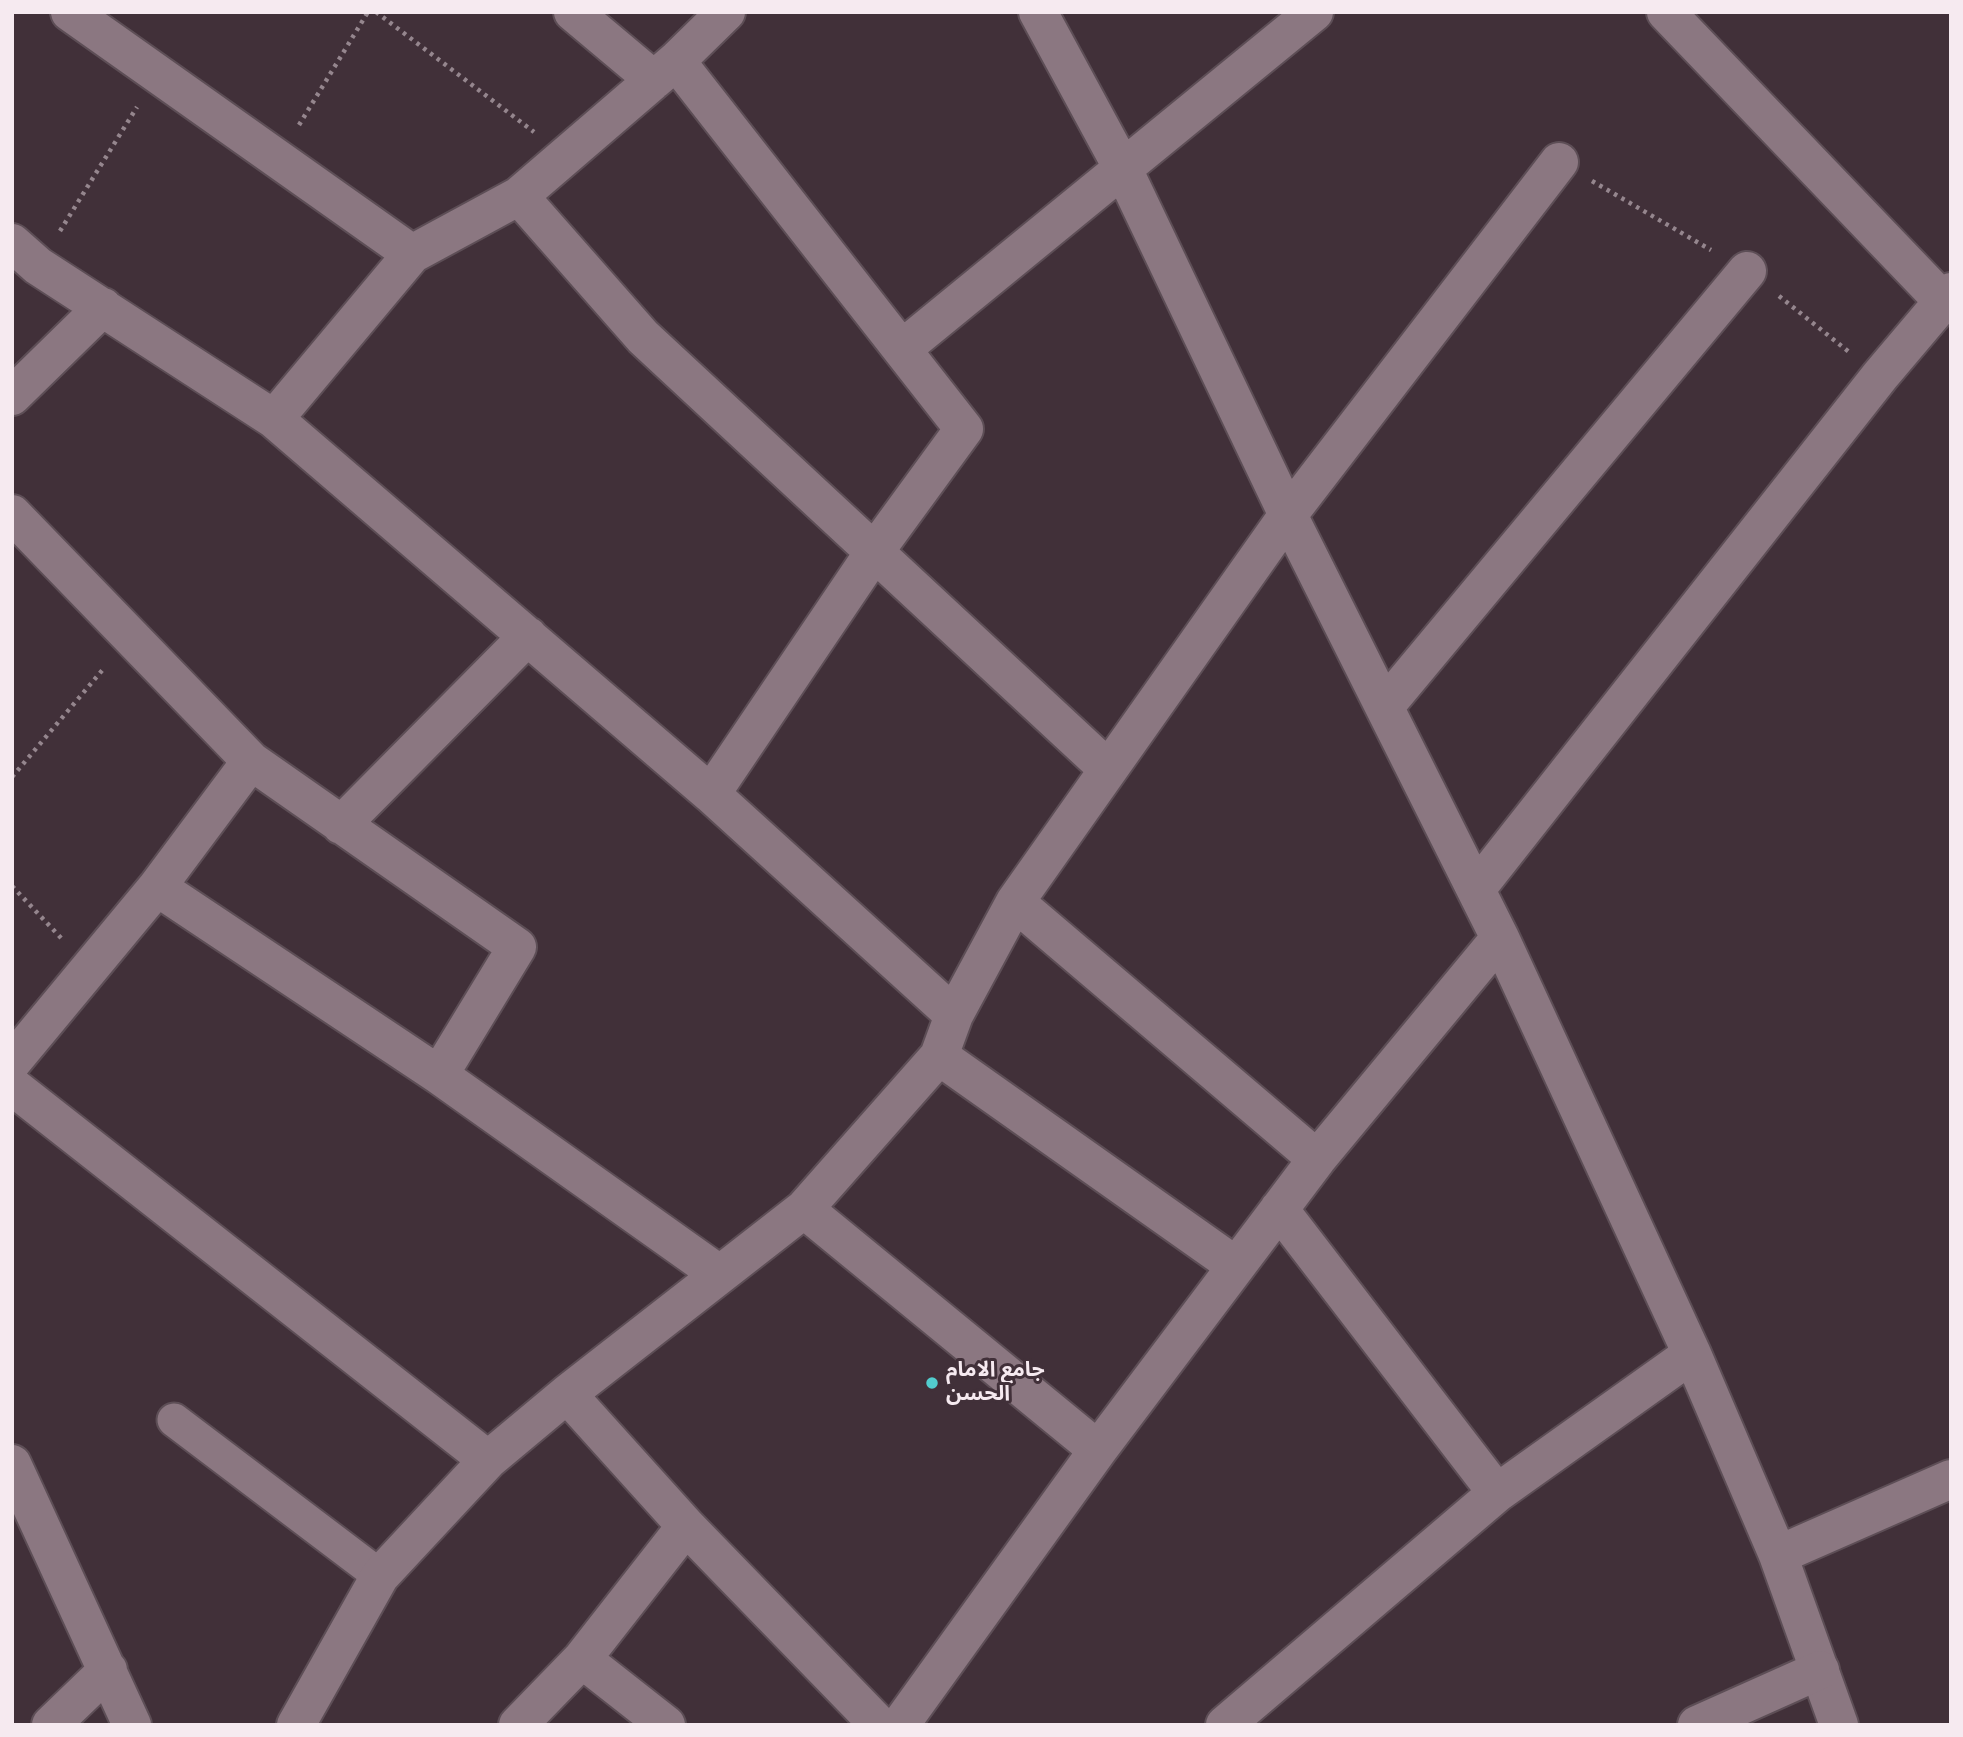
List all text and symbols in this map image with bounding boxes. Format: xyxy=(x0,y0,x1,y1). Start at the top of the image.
place label: جامع الامام الحسن xyxy=(946,1358,1045,1408)
marker: جامع الامام الحسن xyxy=(924,1375,940,1391)

